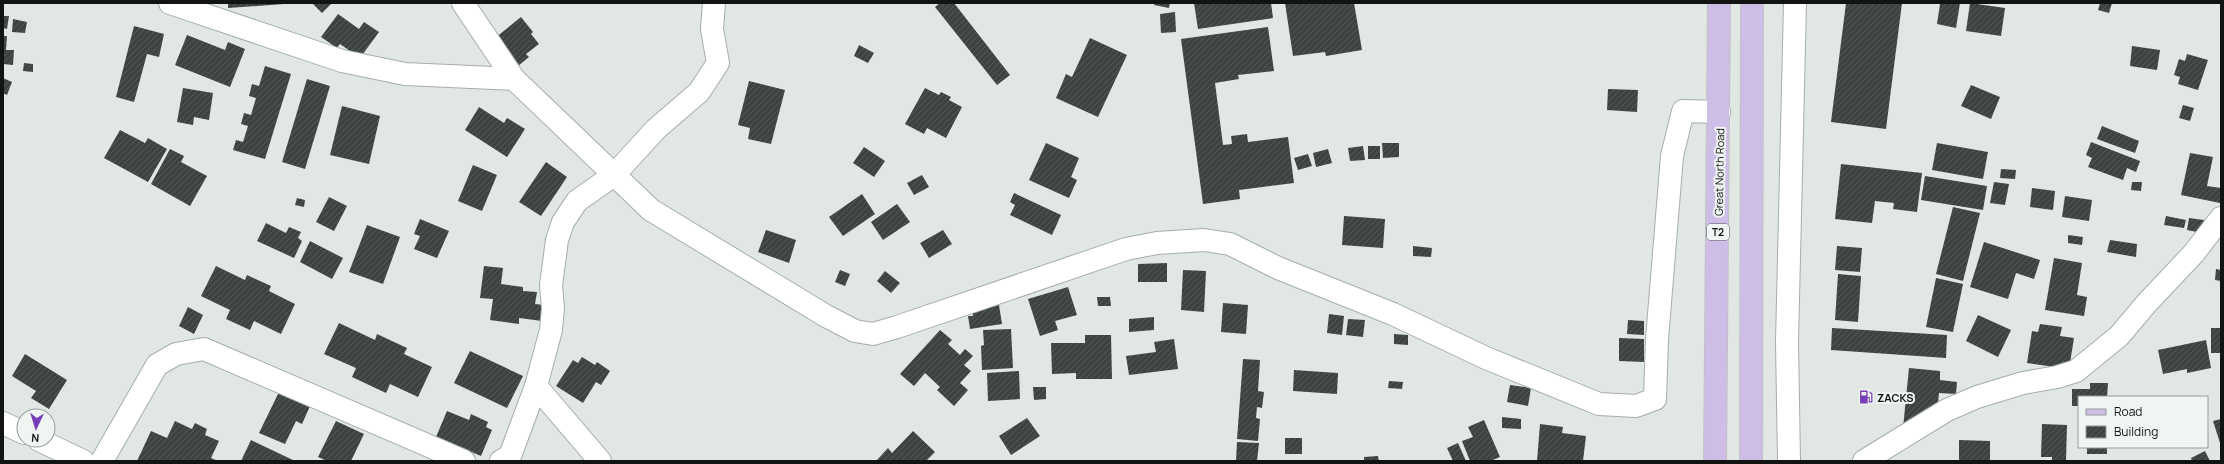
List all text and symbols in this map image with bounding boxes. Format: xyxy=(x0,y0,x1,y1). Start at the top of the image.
street label: Great North Road xyxy=(1711,128,1727,216)
road number: T2 xyxy=(1707,224,1729,240)
fuel station icon: ZACKS xyxy=(1858,389,1874,405)
place label: ZACKS xyxy=(1877,390,1914,405)
legend xyxy=(2078,396,2208,448)
text: Road xyxy=(2114,403,2142,420)
north arrow xyxy=(16,408,56,448)
text: Building xyxy=(2114,423,2158,440)
text: N xyxy=(31,431,40,446)

